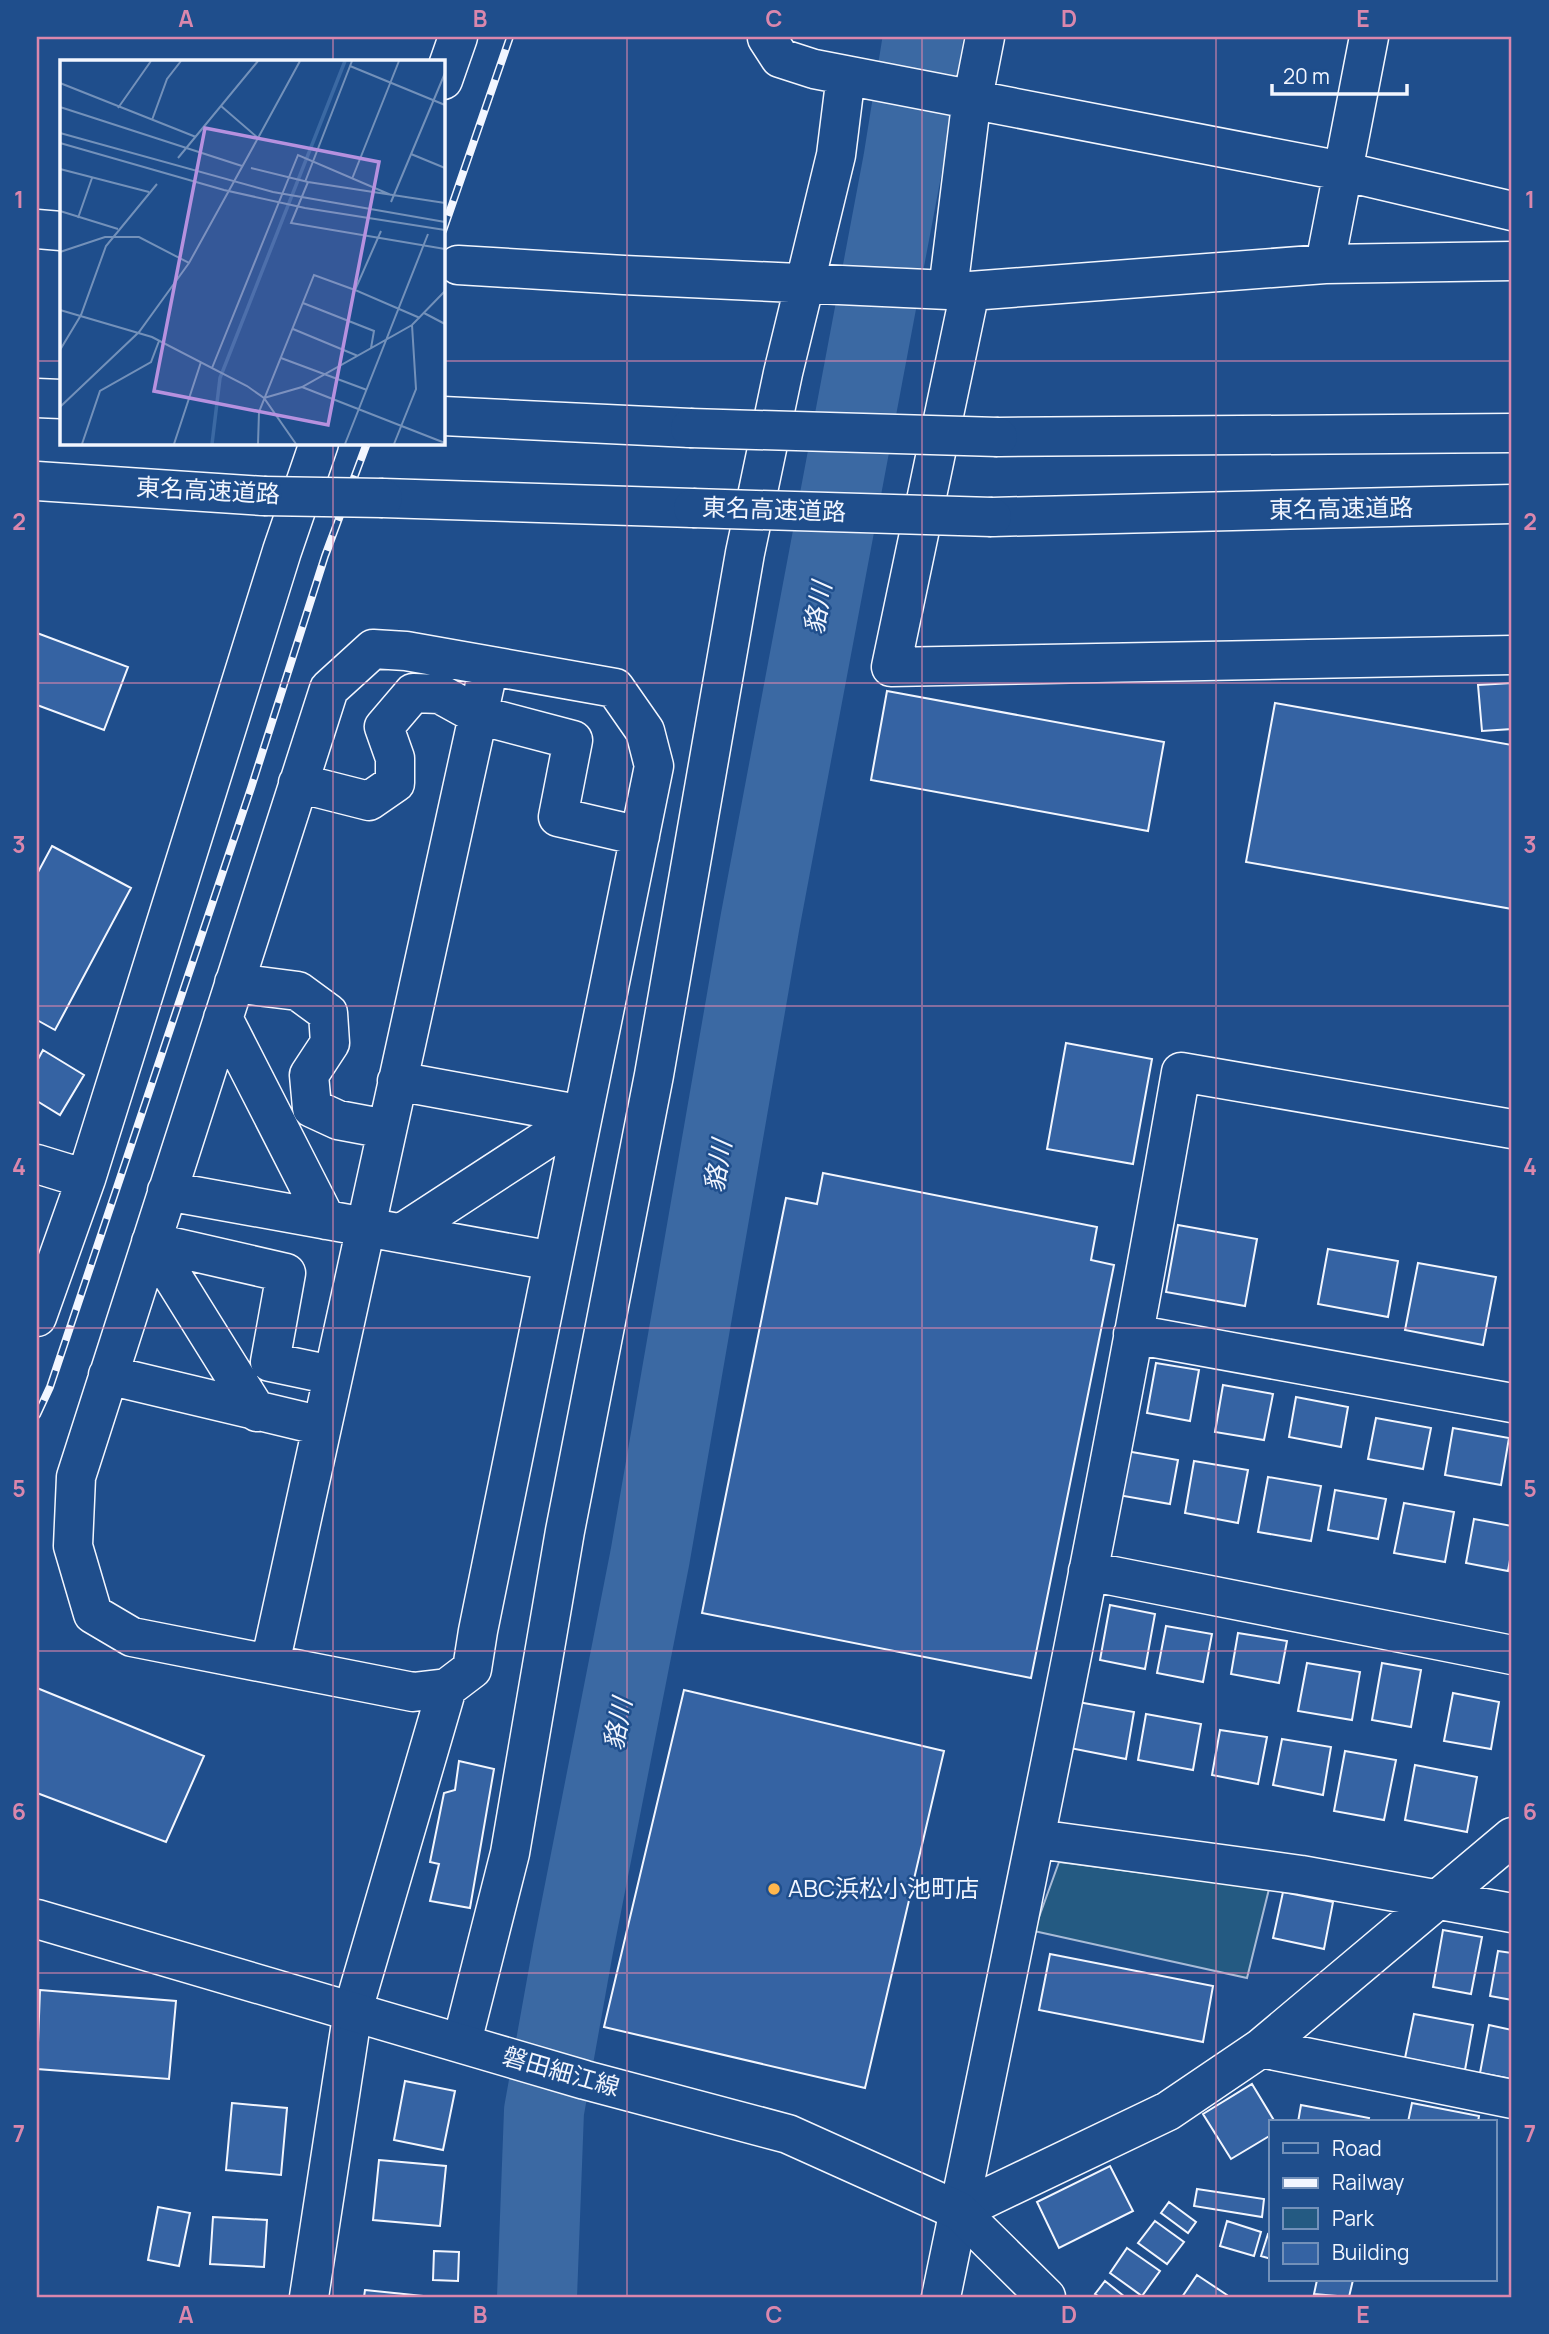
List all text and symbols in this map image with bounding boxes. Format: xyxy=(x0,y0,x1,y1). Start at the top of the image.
text: A xyxy=(178,2,194,34)
text: B xyxy=(473,2,487,34)
text: C xyxy=(766,2,783,34)
text: D xyxy=(1061,2,1077,34)
text: E xyxy=(1356,2,1370,34)
scale bar xyxy=(1272,52,1407,96)
inset map xyxy=(60,60,444,444)
text: 20 m xyxy=(1283,62,1330,90)
text: 1 xyxy=(14,183,24,215)
text: 1 xyxy=(1525,183,1535,215)
street label: 東名高速道路 xyxy=(135,469,281,510)
street label: 東名高速道路 xyxy=(702,489,847,528)
street label: 東名高速道路 xyxy=(1269,490,1413,525)
text: 2 xyxy=(12,505,26,537)
text: 2 xyxy=(1523,505,1537,537)
water label: 貉川 xyxy=(795,576,840,637)
text: 3 xyxy=(12,828,26,860)
text: 3 xyxy=(1523,828,1537,860)
water label: 貉川 xyxy=(695,1134,740,1195)
text: 4 xyxy=(12,1150,26,1182)
text: 4 xyxy=(1523,1150,1537,1182)
text: 5 xyxy=(12,1472,26,1504)
text: 5 xyxy=(1523,1472,1537,1504)
water label: 貉川 xyxy=(594,1692,640,1753)
text: 6 xyxy=(12,1795,26,1827)
text: 6 xyxy=(1523,1795,1537,1827)
place label: ABC浜松小池町店 xyxy=(788,1871,979,1904)
marker: ABC浜松小池町店 xyxy=(766,1881,782,1897)
street label: 磐田細江線 xyxy=(499,2038,624,2103)
text: 7 xyxy=(13,2117,25,2149)
text: 7 xyxy=(1524,2117,1536,2149)
legend xyxy=(1269,2120,1496,2282)
text: Road xyxy=(1332,2134,1382,2162)
text: Railway xyxy=(1332,2168,1404,2196)
text: Park xyxy=(1332,2204,1374,2232)
text: Building xyxy=(1332,2238,1409,2266)
text: A xyxy=(178,2298,194,2330)
text: B xyxy=(473,2298,487,2330)
text: C xyxy=(766,2298,783,2330)
text: D xyxy=(1061,2298,1077,2330)
text: E xyxy=(1356,2298,1370,2330)

